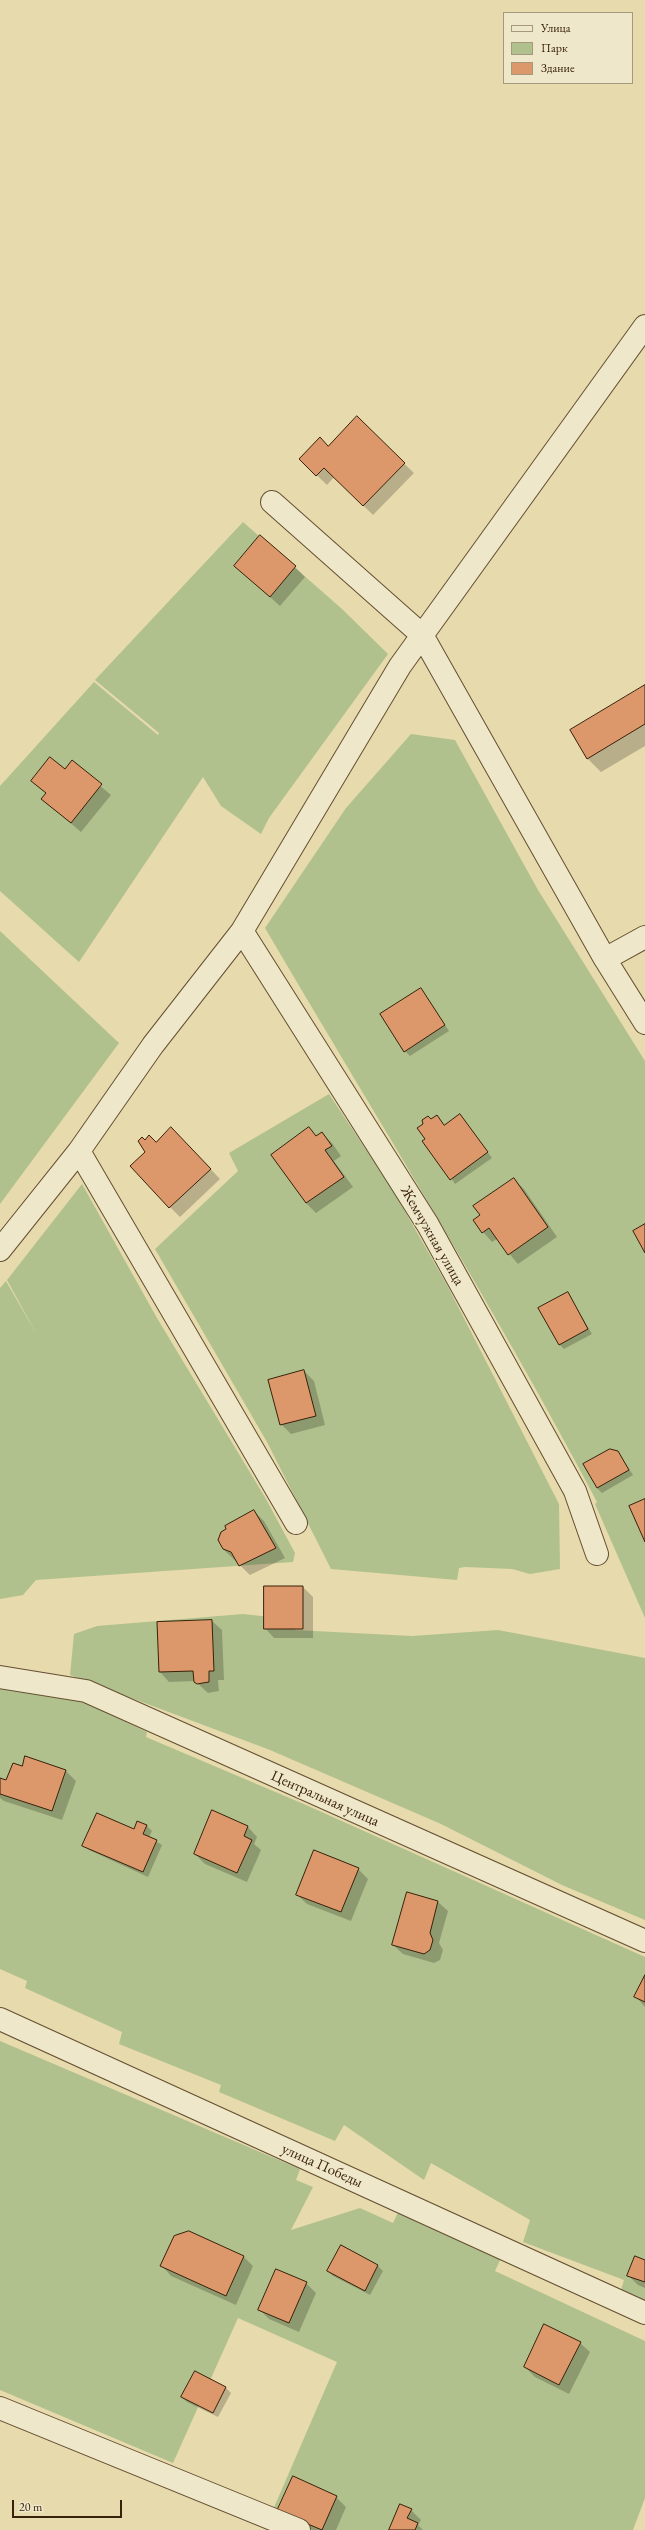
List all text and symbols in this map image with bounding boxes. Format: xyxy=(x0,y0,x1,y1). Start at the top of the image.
legend xyxy=(503,12,633,84)
text: Улица xyxy=(541,20,571,36)
text: Парк xyxy=(541,40,568,56)
text: Здание xyxy=(541,60,575,76)
street label: Жемчужная улица xyxy=(396,1183,468,1289)
street label: Центральная улица xyxy=(268,1767,382,1831)
street label: улица Победы xyxy=(279,2140,365,2192)
scale bar xyxy=(14,2492,124,2518)
text: 20 m xyxy=(19,2499,42,2515)

